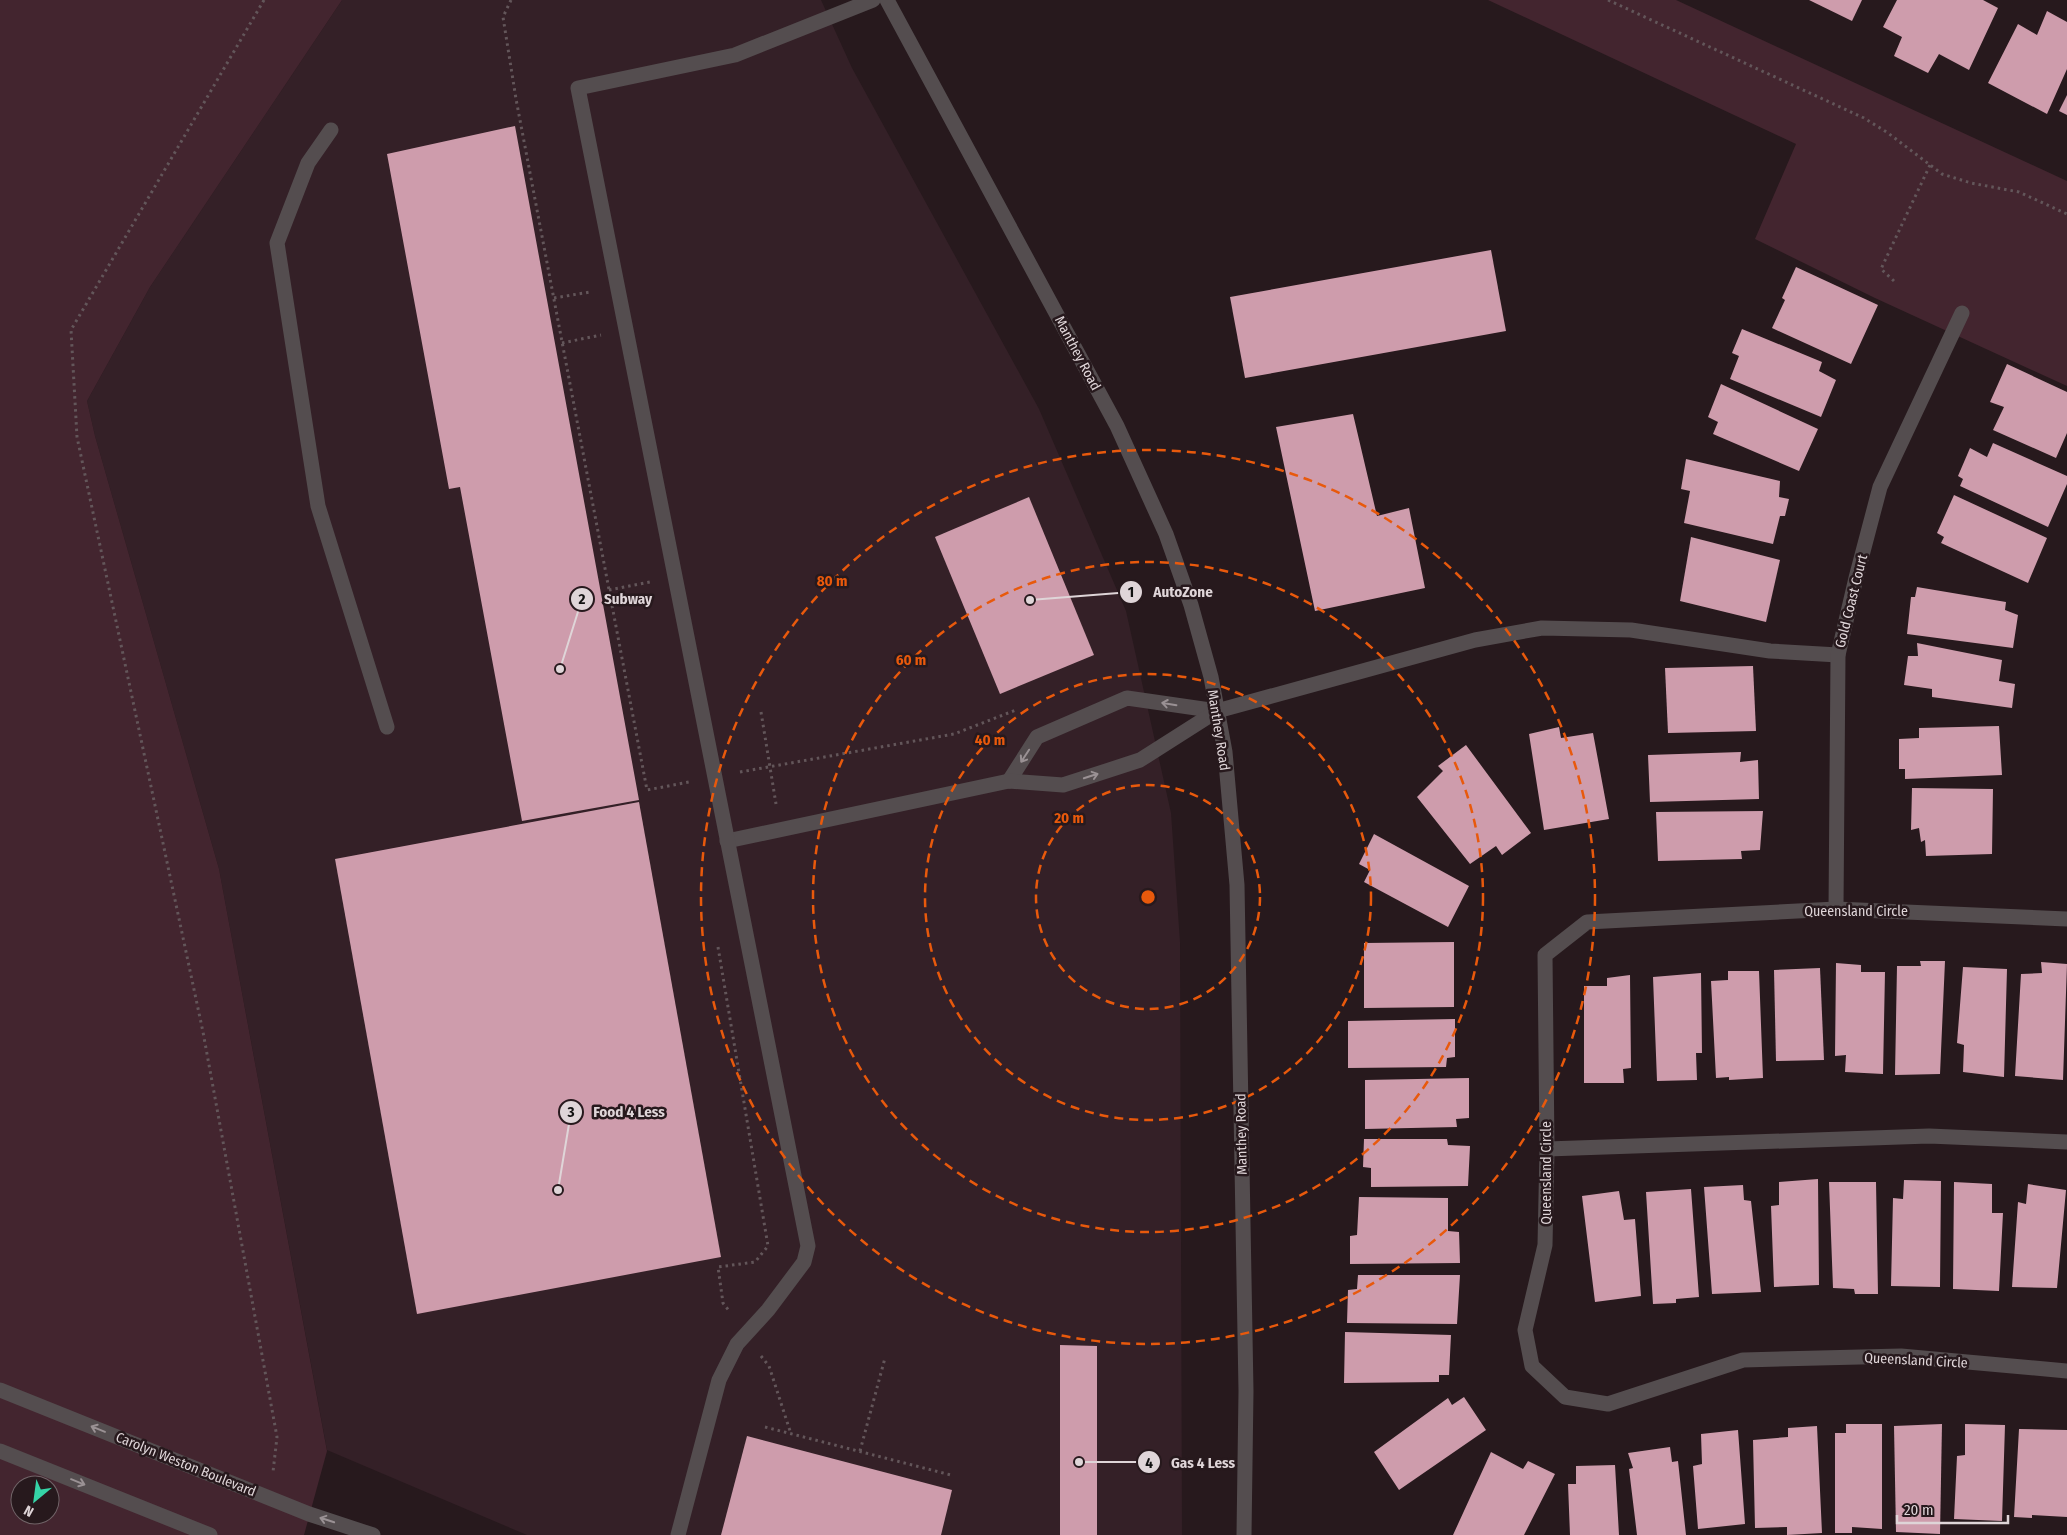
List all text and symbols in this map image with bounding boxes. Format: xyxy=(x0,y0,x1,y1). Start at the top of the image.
street label: Manthey Road xyxy=(1051,313,1104,393)
street label: Gold Coast Court xyxy=(1832,552,1871,649)
text: 80 m xyxy=(817,572,847,590)
callout: AutoZone xyxy=(1119,577,1223,607)
text: 1 xyxy=(1128,583,1134,601)
text: AutoZone xyxy=(1152,583,1213,601)
callout: Subway xyxy=(569,584,663,614)
text: 2 xyxy=(578,590,586,608)
text: Subway xyxy=(604,590,653,608)
text: 60 m xyxy=(896,651,926,669)
street label: Manthey Road xyxy=(1204,688,1233,772)
one-way arrow xyxy=(1161,699,1177,709)
text: 40 m xyxy=(975,731,1005,749)
one-way arrow xyxy=(1020,748,1030,762)
one-way arrow xyxy=(1083,771,1099,781)
text: 20 m xyxy=(1053,809,1084,827)
centre of rings xyxy=(1139,888,1157,906)
street label: Queensland Circle xyxy=(1804,903,1908,920)
street label: Manthey Road xyxy=(1232,1093,1251,1175)
callout: Food 4 Less xyxy=(558,1097,675,1127)
text: 3 xyxy=(566,1103,575,1121)
text: Food 4 Less xyxy=(593,1103,665,1121)
street label: Queensland Circle xyxy=(1538,1121,1555,1225)
street label: Queensland Circle xyxy=(1864,1349,1968,1372)
one-way arrow xyxy=(91,1424,106,1433)
street label: Carolyn Weston Boulevard xyxy=(113,1429,258,1500)
callout: Gas 4 Less xyxy=(1136,1447,1245,1477)
text: 4 xyxy=(1145,1454,1153,1472)
text: Gas 4 Less xyxy=(1171,1454,1235,1472)
north arrow xyxy=(10,1475,60,1525)
one-way arrow xyxy=(70,1478,85,1487)
scale bar xyxy=(1897,1492,2008,1524)
text: N xyxy=(21,1501,37,1520)
text: 20 m xyxy=(1904,1501,1934,1519)
one-way arrow xyxy=(319,1514,335,1524)

